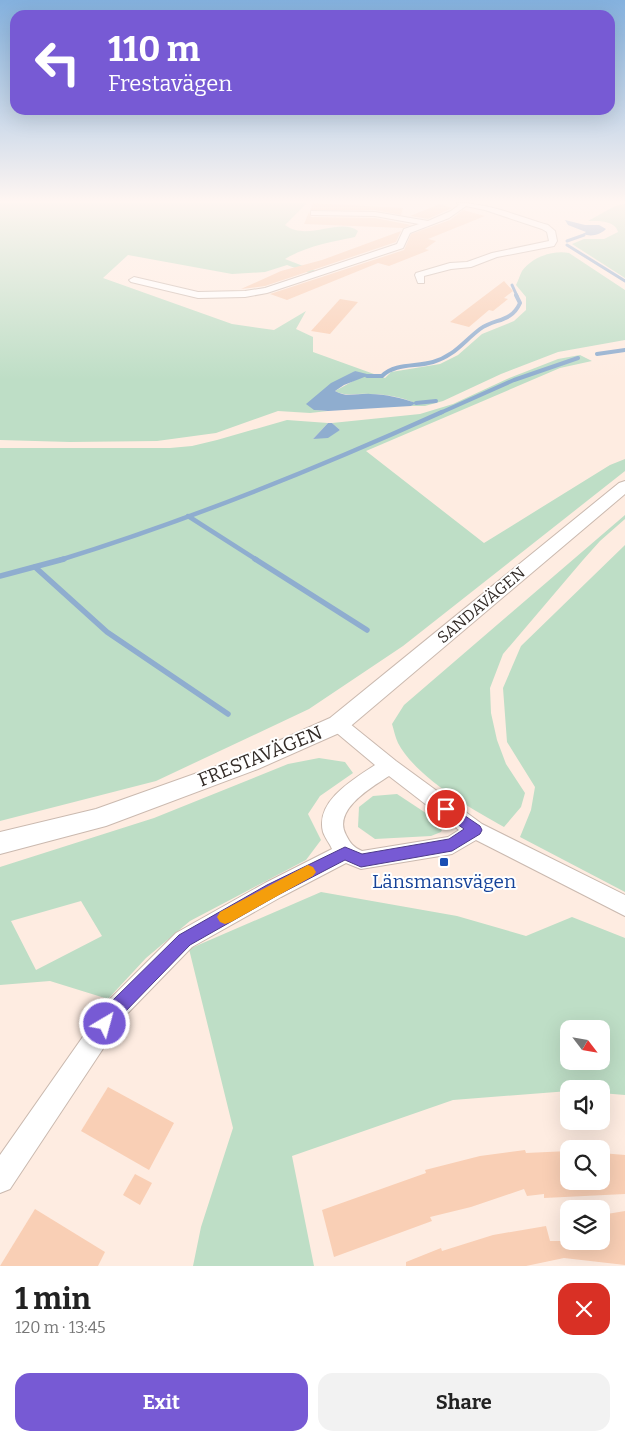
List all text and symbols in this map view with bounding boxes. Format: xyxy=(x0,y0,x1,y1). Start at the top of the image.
text: 110 m xyxy=(108,28,200,70)
icon: left xyxy=(25,30,90,95)
text: Frestavägen xyxy=(108,70,232,97)
street label: SANDAVÄGEN xyxy=(433,563,529,647)
street label: FRESTAVÄGEN xyxy=(195,721,325,791)
pin xyxy=(425,788,467,830)
icon: arrive xyxy=(432,795,460,823)
marker: Länsmansvägen xyxy=(438,856,450,868)
place label: Länsmansvägen xyxy=(372,870,516,893)
position arrow xyxy=(78,997,130,1049)
north arrow xyxy=(560,1020,610,1070)
map controls xyxy=(560,1020,610,1250)
button: sound xyxy=(560,1080,610,1130)
button: search xyxy=(560,1140,610,1190)
button: layers xyxy=(560,1200,610,1250)
text: 1 min xyxy=(15,1281,91,1317)
button: close xyxy=(558,1283,610,1335)
text: 120 m · 13:45 xyxy=(15,1318,106,1337)
button: Exit xyxy=(15,1373,308,1431)
button: Share xyxy=(318,1373,610,1431)

